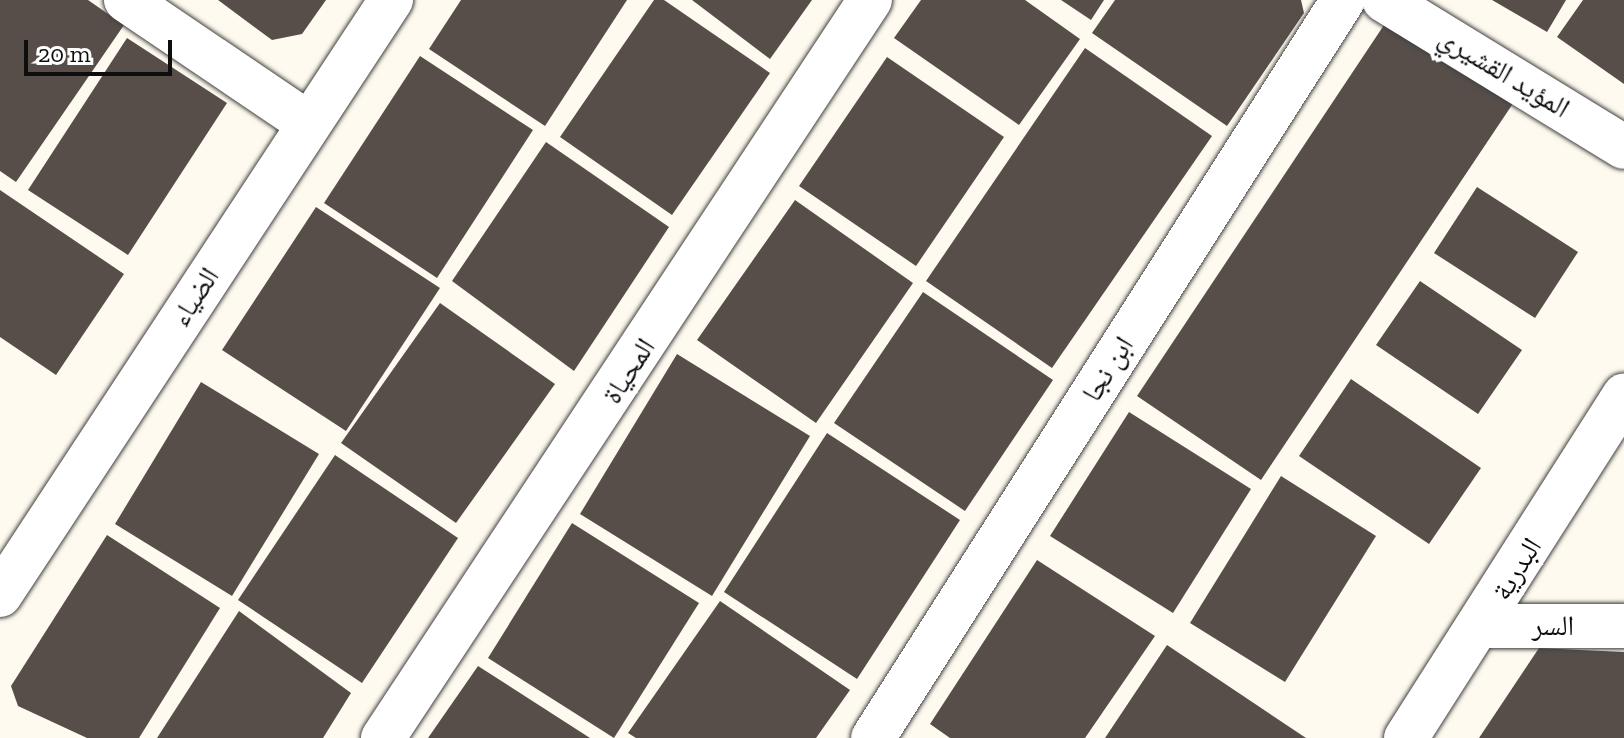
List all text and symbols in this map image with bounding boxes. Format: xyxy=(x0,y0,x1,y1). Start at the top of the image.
street label: المؤيد القشيري xyxy=(1432,21,1576,125)
scale bar xyxy=(28,24,176,74)
text: 20 m xyxy=(38,39,90,68)
street label: الضياء xyxy=(164,261,226,333)
street label: ابن نجا xyxy=(1075,330,1141,408)
street label: المحياة xyxy=(595,332,663,410)
street label: البدرية xyxy=(1485,532,1549,606)
street label: السر xyxy=(1532,609,1574,643)

